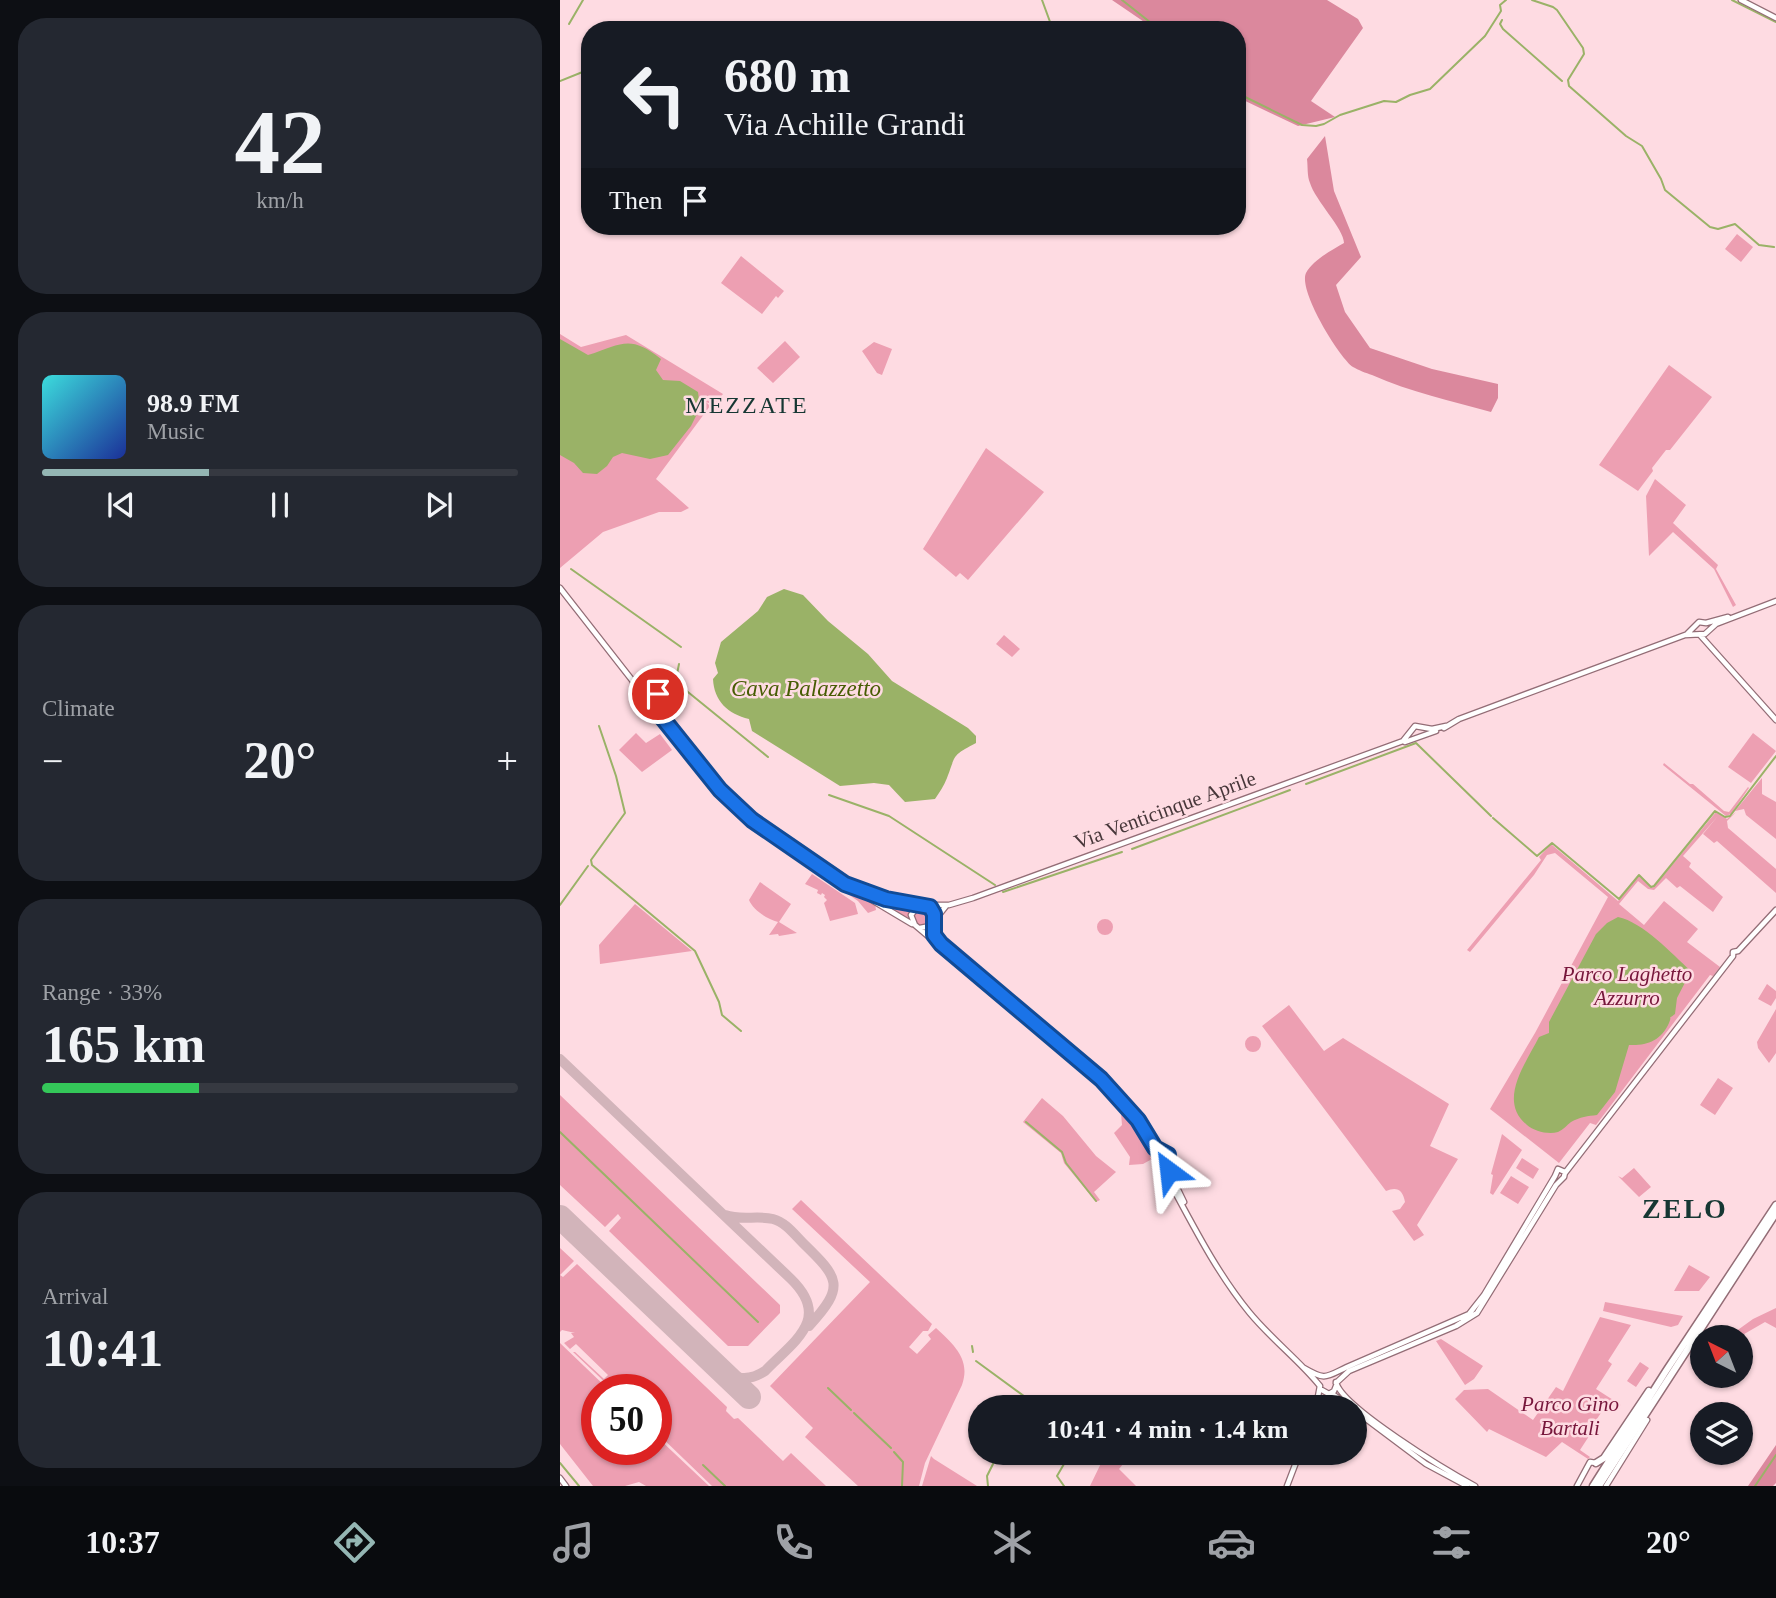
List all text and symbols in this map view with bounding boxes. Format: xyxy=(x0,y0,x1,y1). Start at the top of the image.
text: 680 m xyxy=(724,48,851,103)
icon: left xyxy=(609,49,700,140)
text: 42 xyxy=(235,92,326,193)
text: Via Achille Grandi xyxy=(724,106,966,142)
icon: arrive xyxy=(676,182,714,220)
text: Then xyxy=(609,186,662,215)
text: km/h xyxy=(256,188,304,213)
text: 98.9 FM xyxy=(147,389,239,418)
district label: MEZZATE xyxy=(685,392,809,418)
text: Music xyxy=(147,419,205,444)
icon: previous xyxy=(102,486,140,524)
icon: pause xyxy=(261,486,299,524)
icon: next xyxy=(420,486,458,524)
pin xyxy=(628,664,688,724)
icon: arrive xyxy=(639,675,677,713)
water label: Cava Palazzetto xyxy=(731,676,881,701)
text: Climate xyxy=(42,696,115,721)
text: 20° xyxy=(244,732,316,789)
text: − xyxy=(42,740,63,782)
text: + xyxy=(497,740,518,782)
street label: Via Venticinque Aprile xyxy=(1071,766,1259,854)
park label: Parco Laghetto Azzurro xyxy=(1561,962,1692,1010)
text: Range · 33% xyxy=(42,980,162,1005)
text: 165 km xyxy=(42,1016,205,1073)
position arrow xyxy=(1132,1134,1206,1208)
district label: ZELO xyxy=(1642,1193,1728,1224)
text: Arrival xyxy=(42,1284,108,1309)
text: 10:41 xyxy=(42,1320,163,1377)
north arrow xyxy=(1690,1325,1754,1388)
map controls xyxy=(1690,1325,1753,1465)
speed limit sign: 50 xyxy=(581,1374,672,1465)
park label: Parco Gino Bartali xyxy=(1520,1392,1619,1440)
button: layers xyxy=(1690,1402,1753,1465)
text: 10:41 · 4 min · 1.4 km xyxy=(1047,1415,1288,1444)
icon: directions xyxy=(330,1518,379,1567)
icon: music xyxy=(549,1518,598,1567)
icon: phone xyxy=(769,1518,818,1567)
icon: climate xyxy=(988,1518,1037,1567)
icon: car xyxy=(1207,1518,1256,1567)
icon: filters xyxy=(1427,1518,1476,1567)
text: 10:37 xyxy=(85,1524,160,1560)
text: 20° xyxy=(1646,1524,1691,1560)

